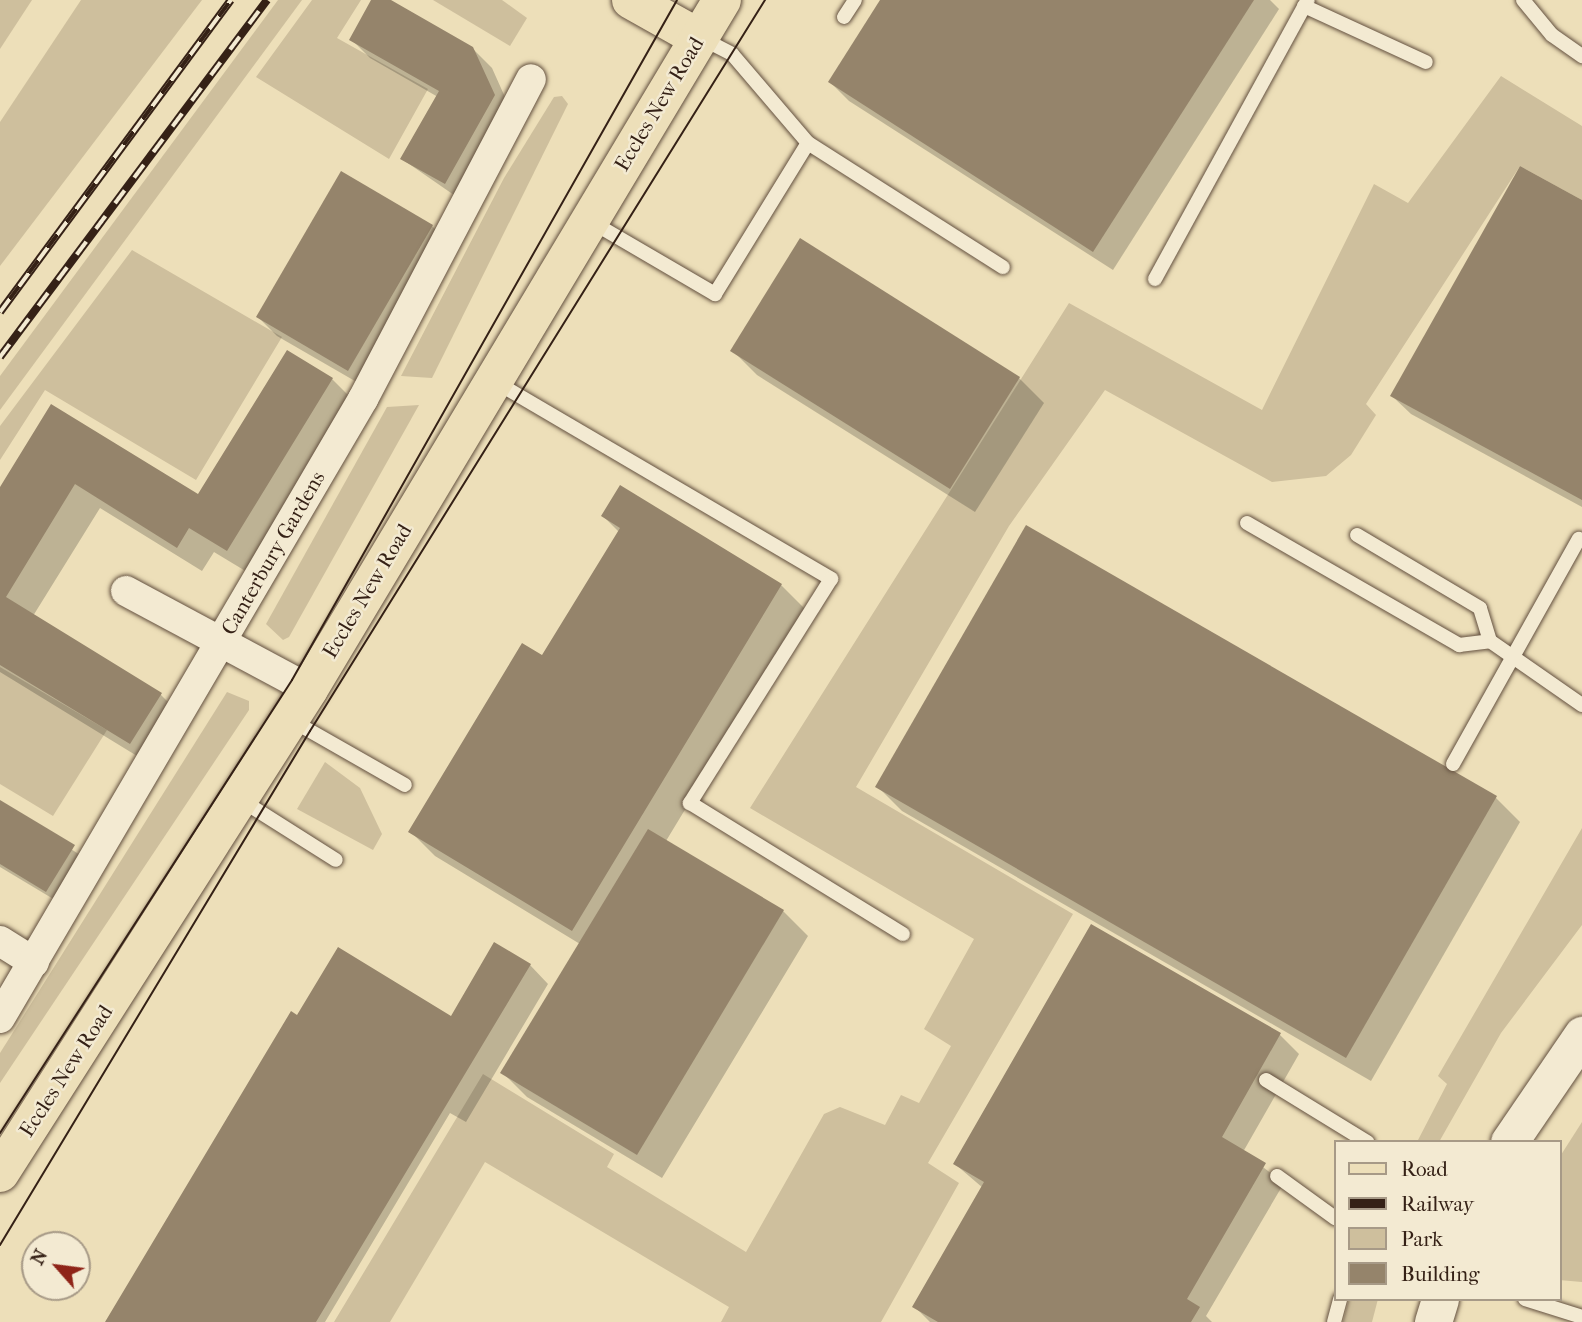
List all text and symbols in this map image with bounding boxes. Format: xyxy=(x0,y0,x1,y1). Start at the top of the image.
street label: Eccles New Road xyxy=(609,32,709,176)
street label: Canterbury Gardens xyxy=(216,467,330,639)
street label: Eccles New Road xyxy=(317,519,417,663)
street label: Eccles New Road xyxy=(14,1000,118,1142)
legend xyxy=(1334,1140,1561,1301)
text: Road xyxy=(1401,1157,1448,1181)
text: Railway xyxy=(1401,1192,1474,1216)
text: Park xyxy=(1401,1227,1443,1251)
north arrow xyxy=(21,1231,91,1301)
text: N xyxy=(26,1246,52,1269)
text: Building xyxy=(1401,1262,1479,1286)

